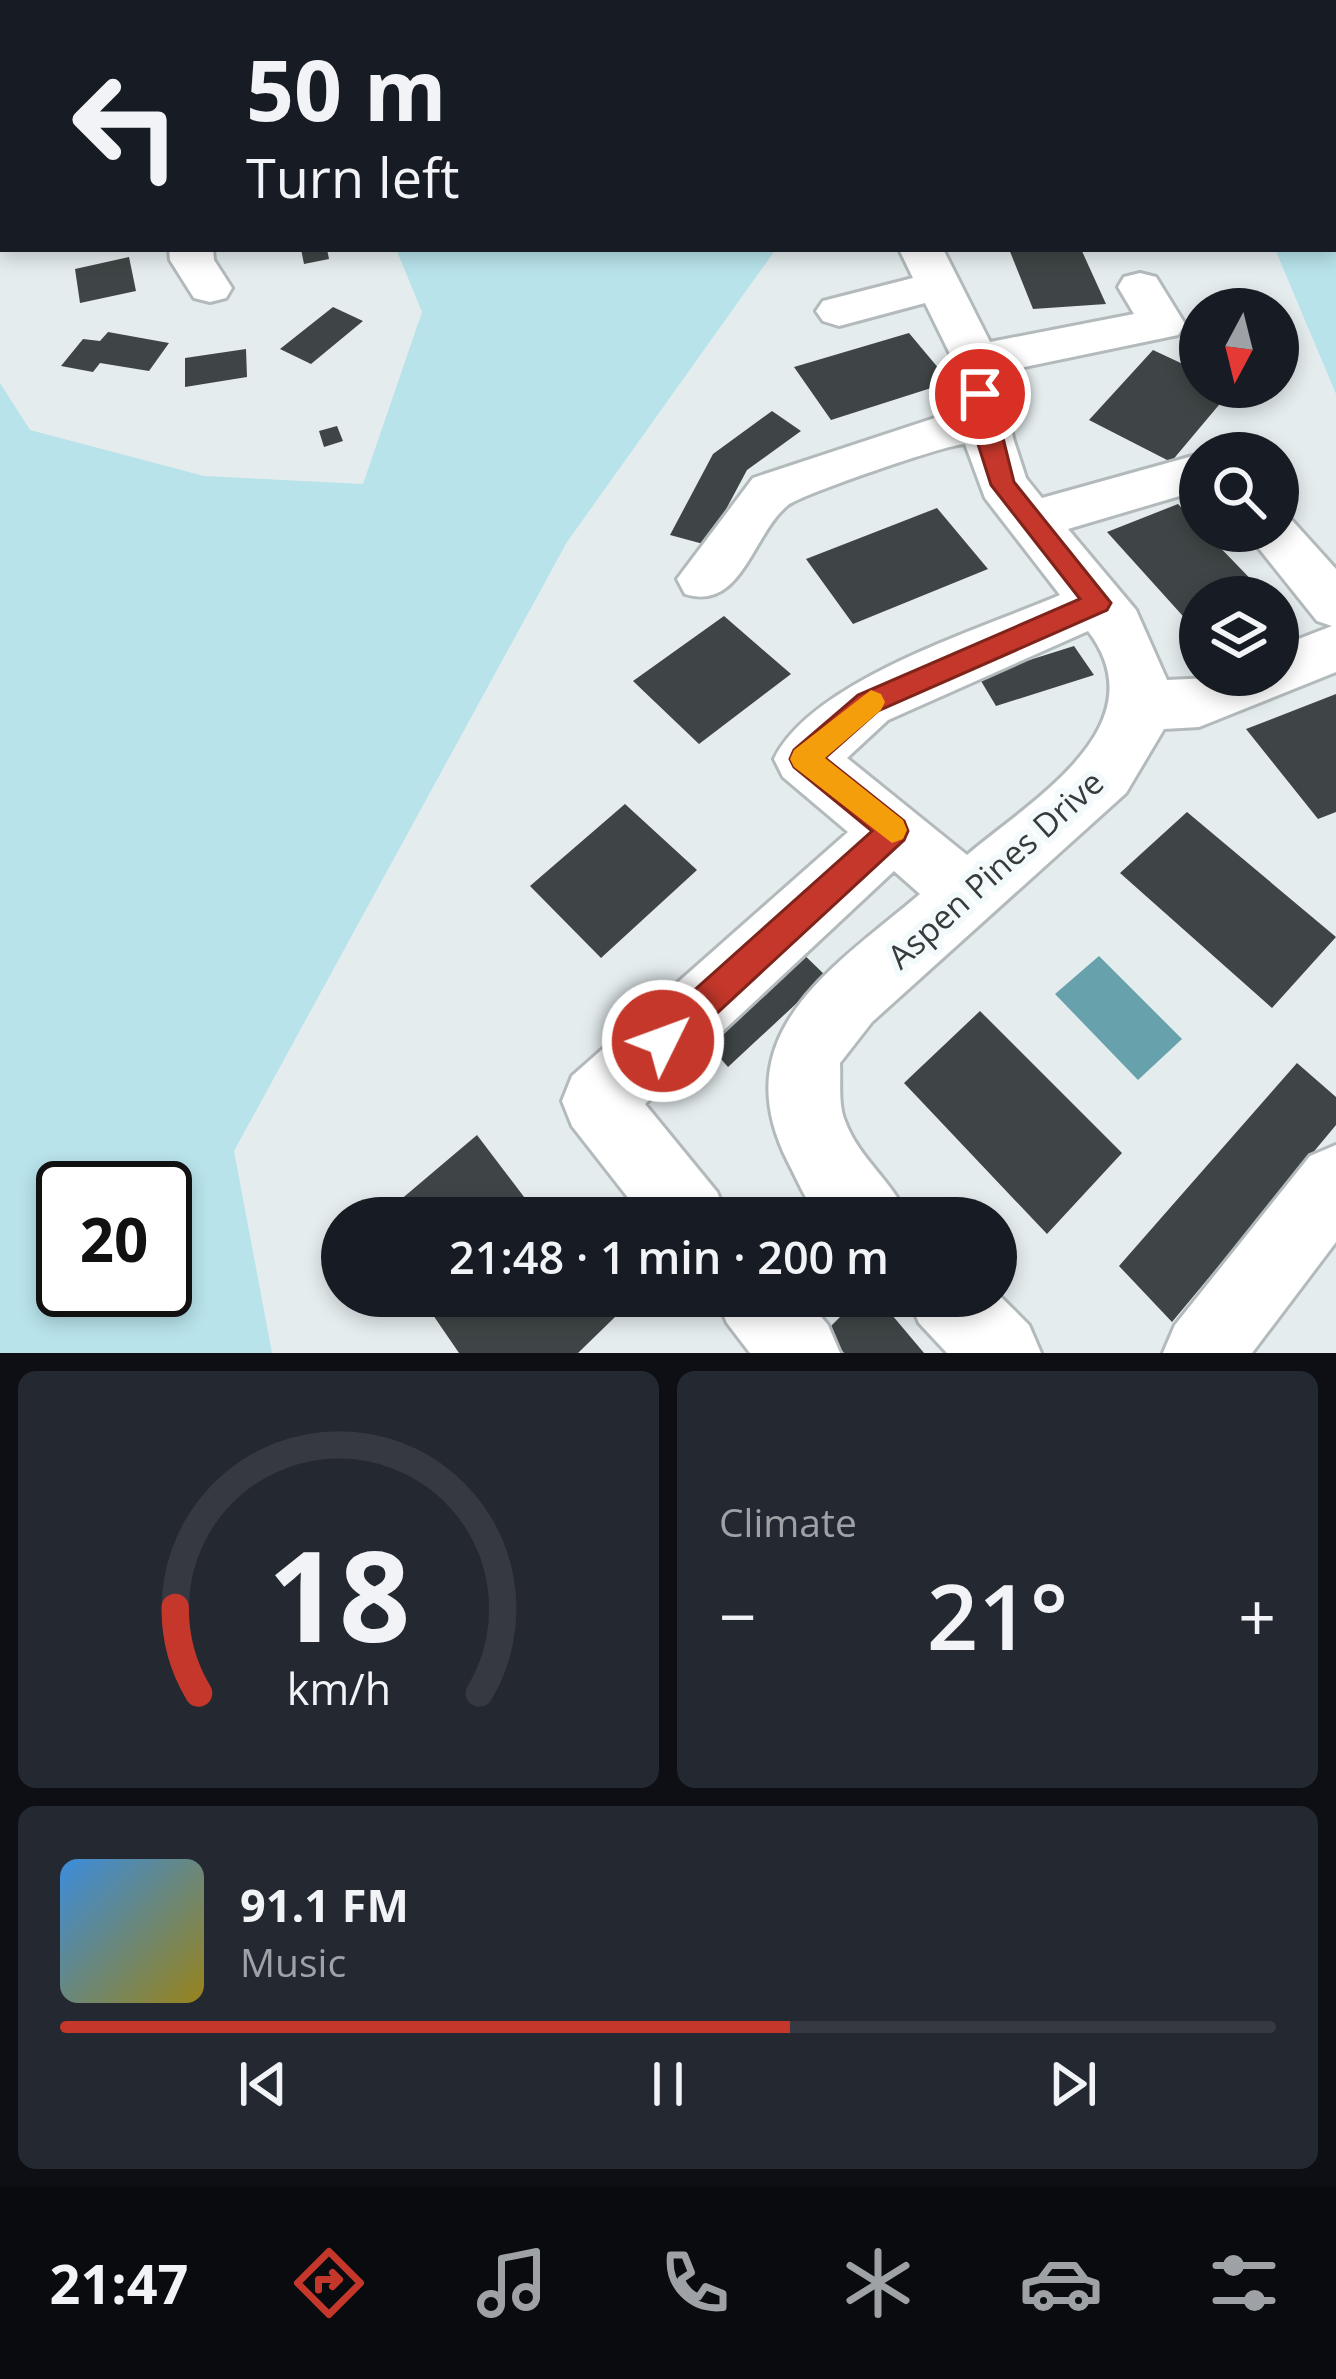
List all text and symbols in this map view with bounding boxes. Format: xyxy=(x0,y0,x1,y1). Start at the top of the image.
text: 50 m xyxy=(246,31,446,146)
icon: left xyxy=(48,48,204,204)
text: Turn left xyxy=(246,140,459,214)
north arrow xyxy=(1179,288,1299,408)
map controls xyxy=(1179,288,1299,696)
pin xyxy=(929,343,1031,445)
icon: arrive xyxy=(947,361,1013,427)
button: search xyxy=(1179,432,1299,552)
button: layers xyxy=(1179,576,1299,696)
street label: Aspen Pines Drive xyxy=(877,760,1113,978)
position arrow xyxy=(600,978,726,1104)
speed limit sign: 20 xyxy=(36,1161,192,1317)
text: 21:48 · 1 min · 200 m xyxy=(449,1226,889,1287)
text: Climate xyxy=(719,1495,857,1548)
text: 18 xyxy=(267,1509,410,1679)
text: 21° xyxy=(927,1554,1068,1676)
text: − xyxy=(719,1570,757,1660)
text: + xyxy=(1238,1570,1276,1660)
text: km/h xyxy=(286,1658,391,1717)
text: 91.1 FM xyxy=(240,1874,409,1935)
text: Music xyxy=(240,1935,346,1988)
icon: previous xyxy=(230,2051,296,2117)
icon: pause xyxy=(635,2051,701,2117)
icon: next xyxy=(1040,2051,1106,2117)
icon: directions xyxy=(287,2241,371,2325)
icon: music xyxy=(470,2241,554,2325)
icon: phone xyxy=(653,2241,737,2325)
icon: climate xyxy=(836,2241,920,2325)
icon: car xyxy=(1019,2241,1103,2325)
icon: filters xyxy=(1202,2241,1286,2325)
text: 21:47 xyxy=(50,2246,188,2320)

